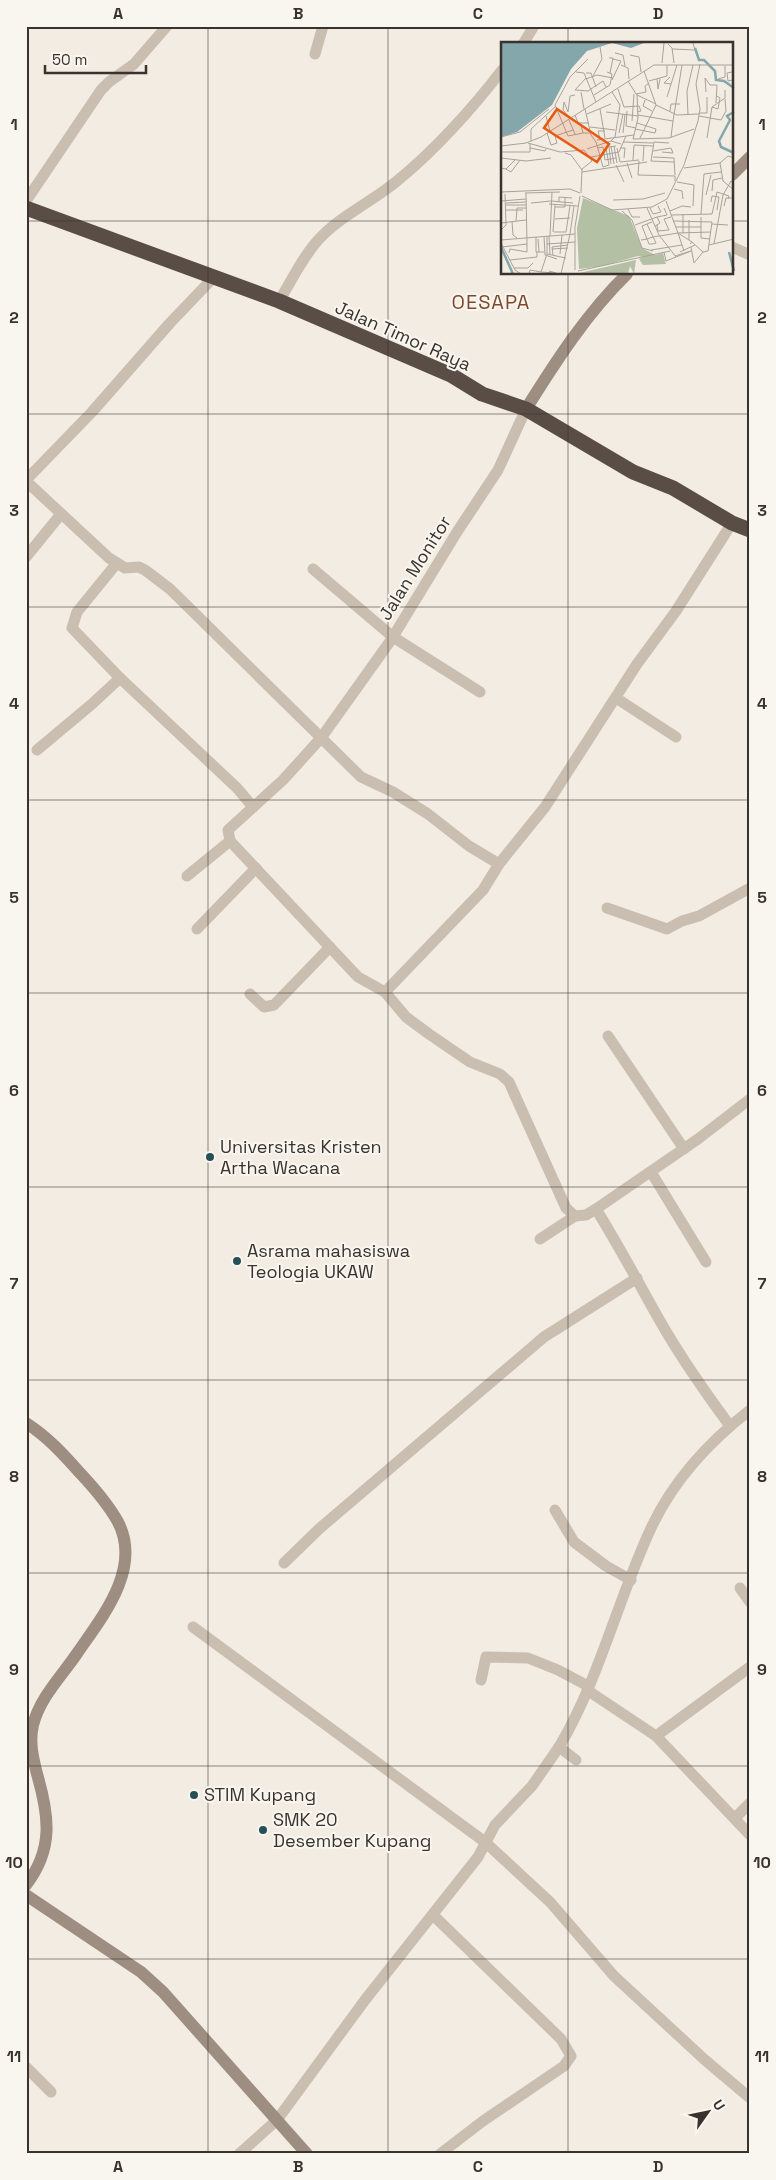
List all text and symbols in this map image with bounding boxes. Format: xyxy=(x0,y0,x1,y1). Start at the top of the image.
text: A xyxy=(113,3,123,24)
text: B xyxy=(293,3,303,24)
text: C xyxy=(473,3,483,24)
text: D xyxy=(653,3,663,24)
scale bar xyxy=(45,42,146,74)
inset map xyxy=(501,42,734,275)
text: 50 m xyxy=(52,50,87,69)
text: 1 xyxy=(10,114,18,135)
text: 1 xyxy=(758,114,766,135)
district label: OESAPA xyxy=(452,289,530,315)
street label: Jalan Timor Raya xyxy=(332,295,475,376)
text: 2 xyxy=(9,307,19,328)
text: 2 xyxy=(757,307,767,328)
text: 3 xyxy=(9,500,19,521)
text: 3 xyxy=(757,500,767,521)
street label: Jalan Monitor xyxy=(373,511,456,624)
text: 4 xyxy=(9,693,19,714)
text: 4 xyxy=(757,693,767,714)
text: 5 xyxy=(9,887,19,908)
text: 5 xyxy=(757,887,767,908)
text: 6 xyxy=(9,1080,19,1101)
text: 6 xyxy=(757,1080,767,1101)
place label: Universitas Kristen Artha Wacana xyxy=(220,1135,382,1179)
marker: Universitas Kristen Artha Wacana xyxy=(204,1151,216,1163)
place label: Asrama mahasiswa Teologia UKAW xyxy=(247,1239,410,1283)
marker: Asrama mahasiswa Teologia UKAW xyxy=(231,1255,243,1267)
text: 7 xyxy=(10,1273,19,1294)
text: 7 xyxy=(758,1273,767,1294)
text: 8 xyxy=(9,1466,19,1487)
text: 8 xyxy=(757,1466,767,1487)
text: 9 xyxy=(9,1659,19,1680)
text: 9 xyxy=(757,1659,767,1680)
place label: STIM Kupang xyxy=(204,1783,316,1806)
marker: STIM Kupang xyxy=(188,1789,200,1801)
place label: SMK 20 Desember Kupang xyxy=(273,1808,431,1852)
marker: SMK 20 Desember Kupang xyxy=(257,1824,269,1836)
text: 10 xyxy=(5,1852,23,1873)
text: 10 xyxy=(753,1852,771,1873)
text: 11 xyxy=(7,2046,21,2067)
text: 11 xyxy=(755,2046,769,2067)
north arrow xyxy=(684,2088,734,2138)
text: U xyxy=(709,2096,729,2114)
text: A xyxy=(113,2156,123,2177)
text: B xyxy=(293,2156,303,2177)
text: C xyxy=(473,2156,483,2177)
text: D xyxy=(653,2156,663,2177)

